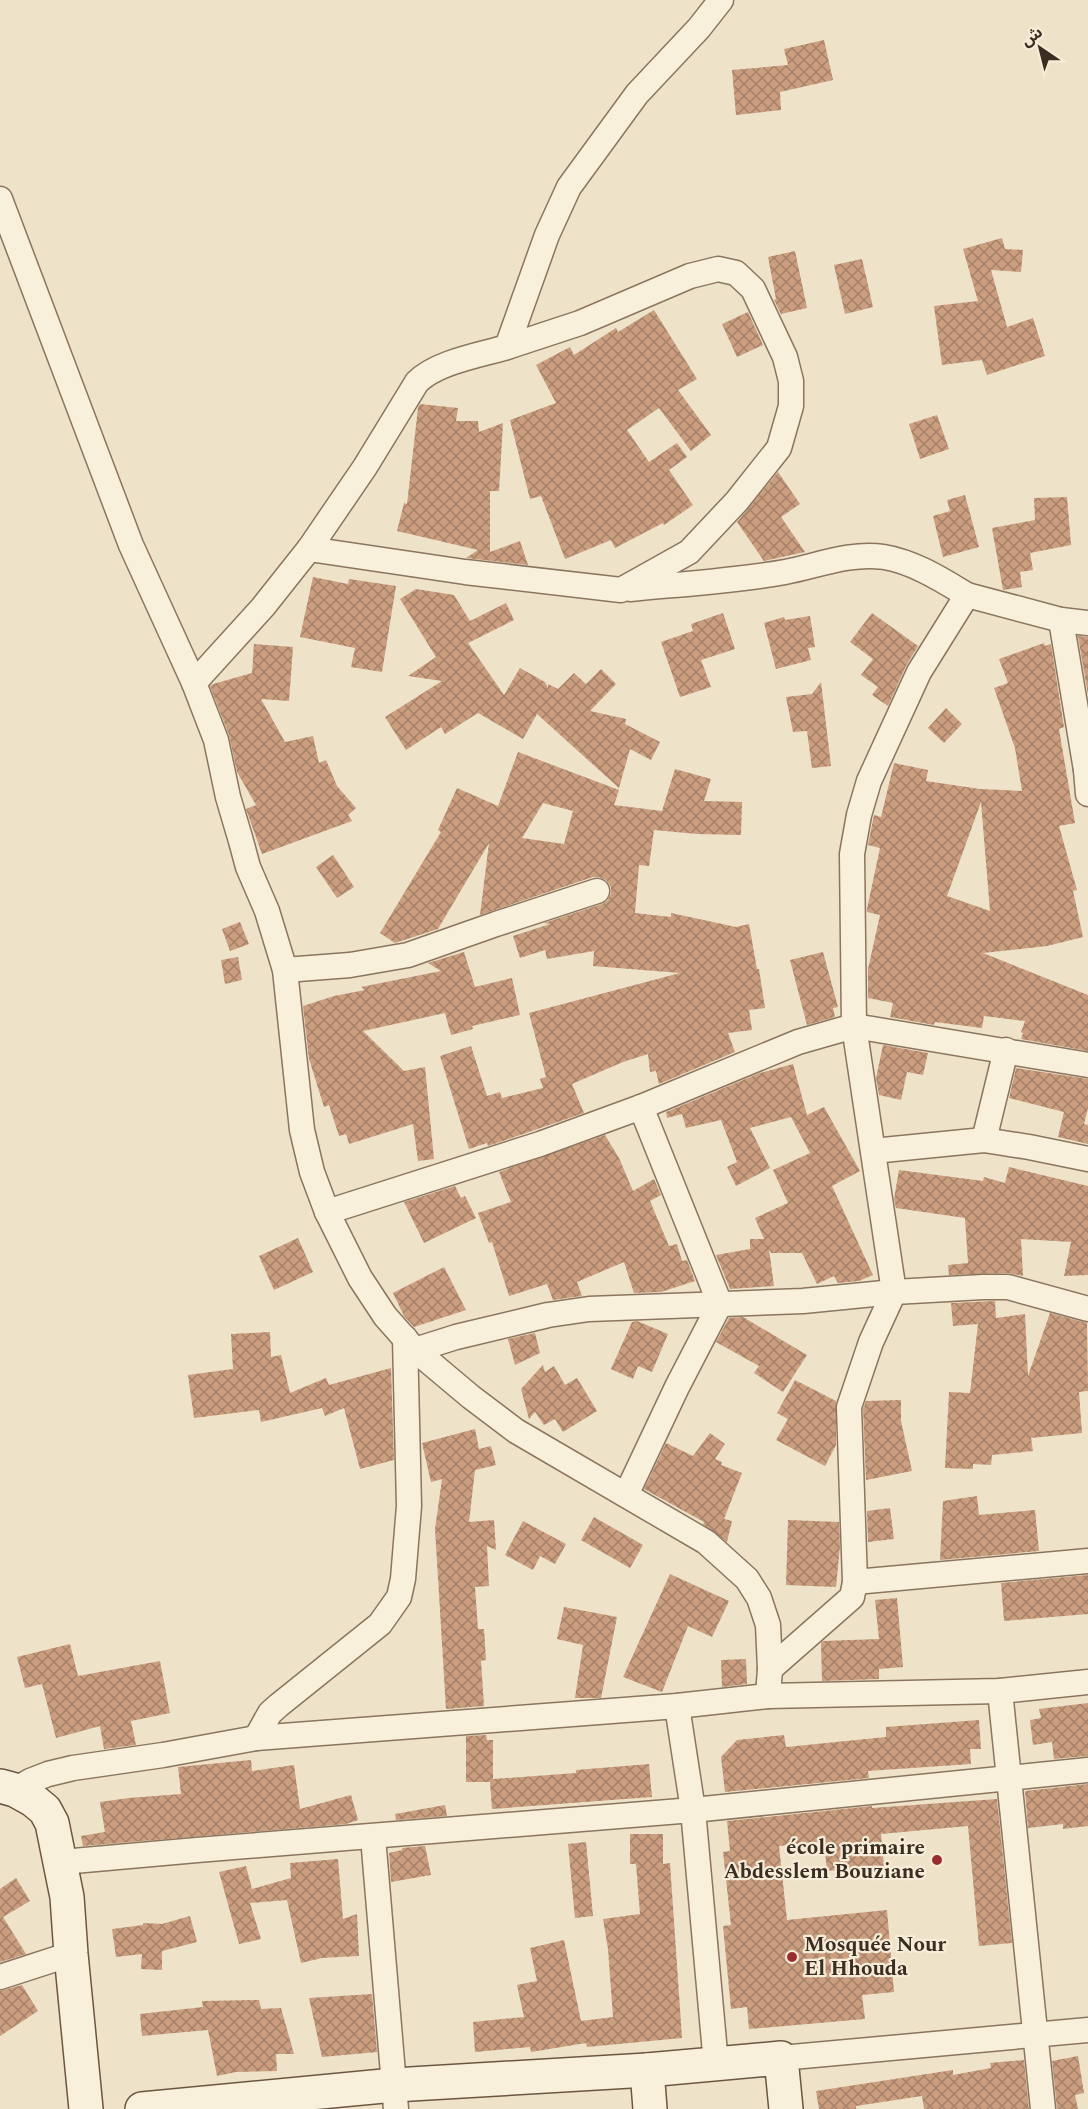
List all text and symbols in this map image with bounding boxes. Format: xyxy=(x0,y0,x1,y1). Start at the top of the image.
north arrow xyxy=(1010,18,1070,78)
text: ش xyxy=(1016,20,1048,53)
place label: école primaire Abdesslem Bouziane xyxy=(724,1832,925,1888)
marker: école primaire Abdesslem Bouziane xyxy=(930,1853,944,1867)
place label: Mosquée Nour El Hhouda xyxy=(804,1929,946,1985)
marker: Mosquée Nour El Hhouda xyxy=(785,1950,799,1964)

